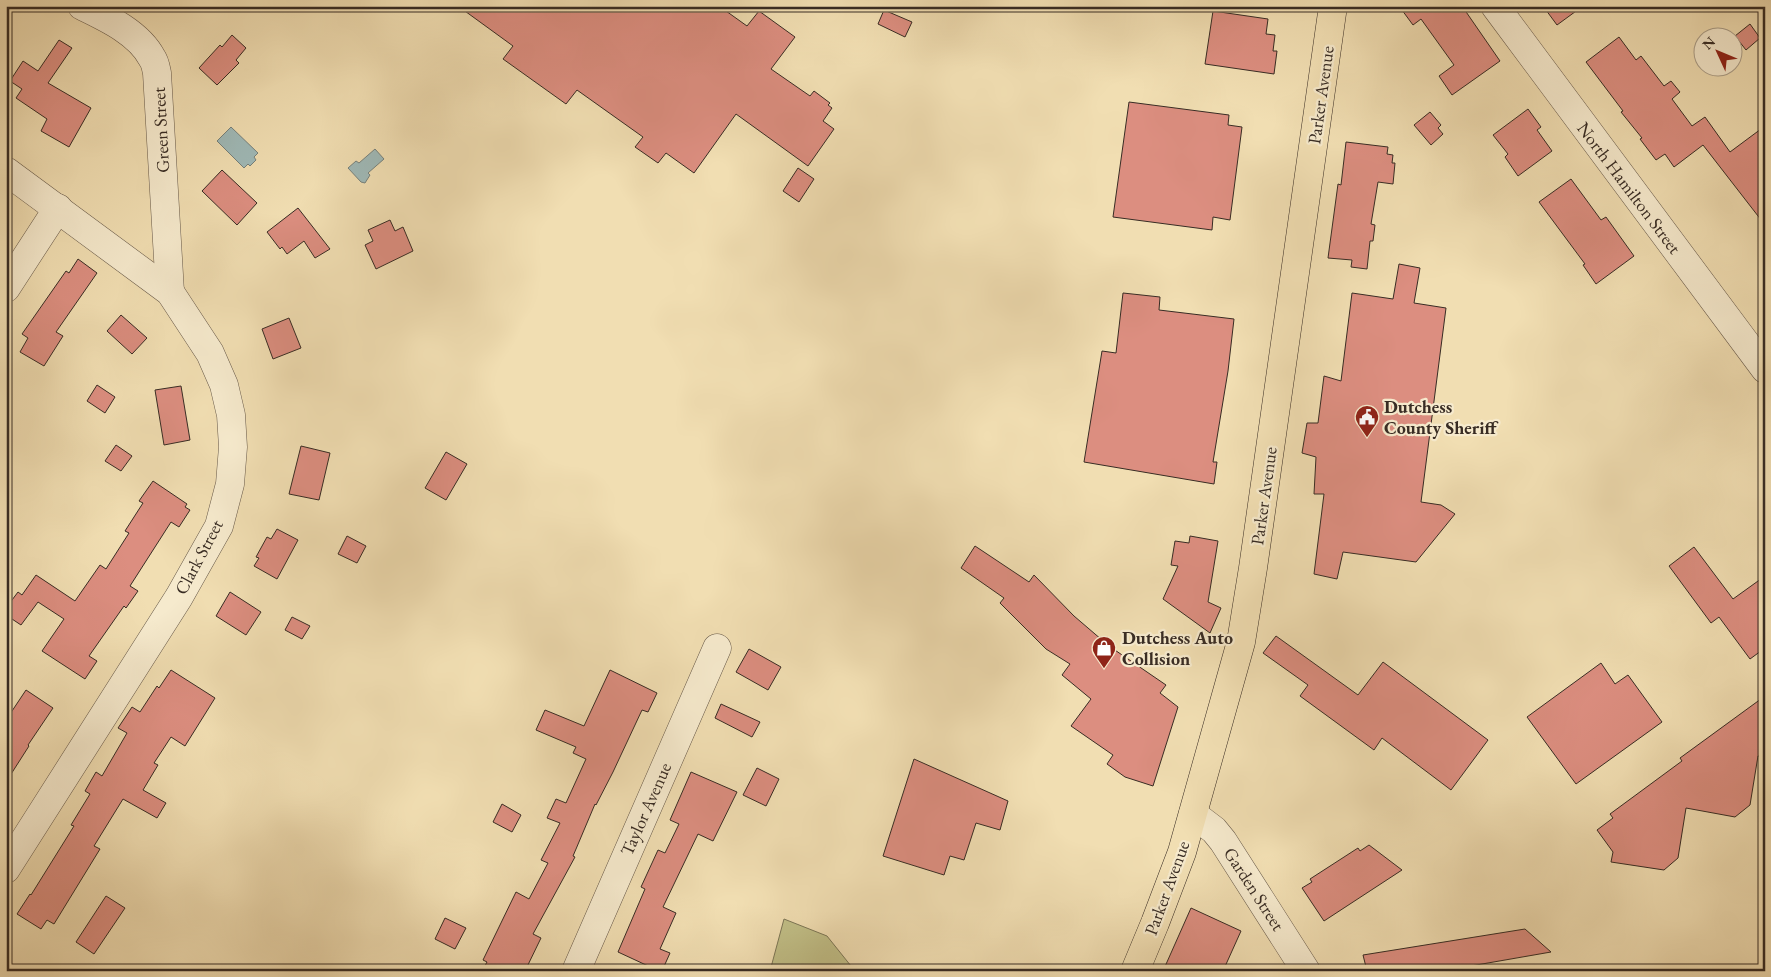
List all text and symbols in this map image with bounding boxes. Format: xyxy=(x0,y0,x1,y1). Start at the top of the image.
north arrow xyxy=(1694,28,1744,78)
text: N xyxy=(1698,32,1720,53)
street label: Parker Avenue xyxy=(1302,44,1339,146)
street label: Green Street xyxy=(147,86,174,173)
street label: North Hamilton Street xyxy=(1572,117,1687,259)
place label: Dutchess County Sheriff xyxy=(1384,395,1499,439)
public building icon: Dutchess County Sheriff xyxy=(1354,404,1380,438)
street label: Parker Avenue xyxy=(1245,445,1282,547)
street label: Clark Street xyxy=(169,515,228,598)
place label: Dutchess Auto Collision xyxy=(1122,626,1233,670)
shop icon: Dutchess Auto Collision xyxy=(1091,635,1117,669)
street label: Taylor Avenue xyxy=(615,759,676,859)
street label: Parker Avenue xyxy=(1139,837,1194,938)
street label: Garden Street xyxy=(1219,843,1290,935)

